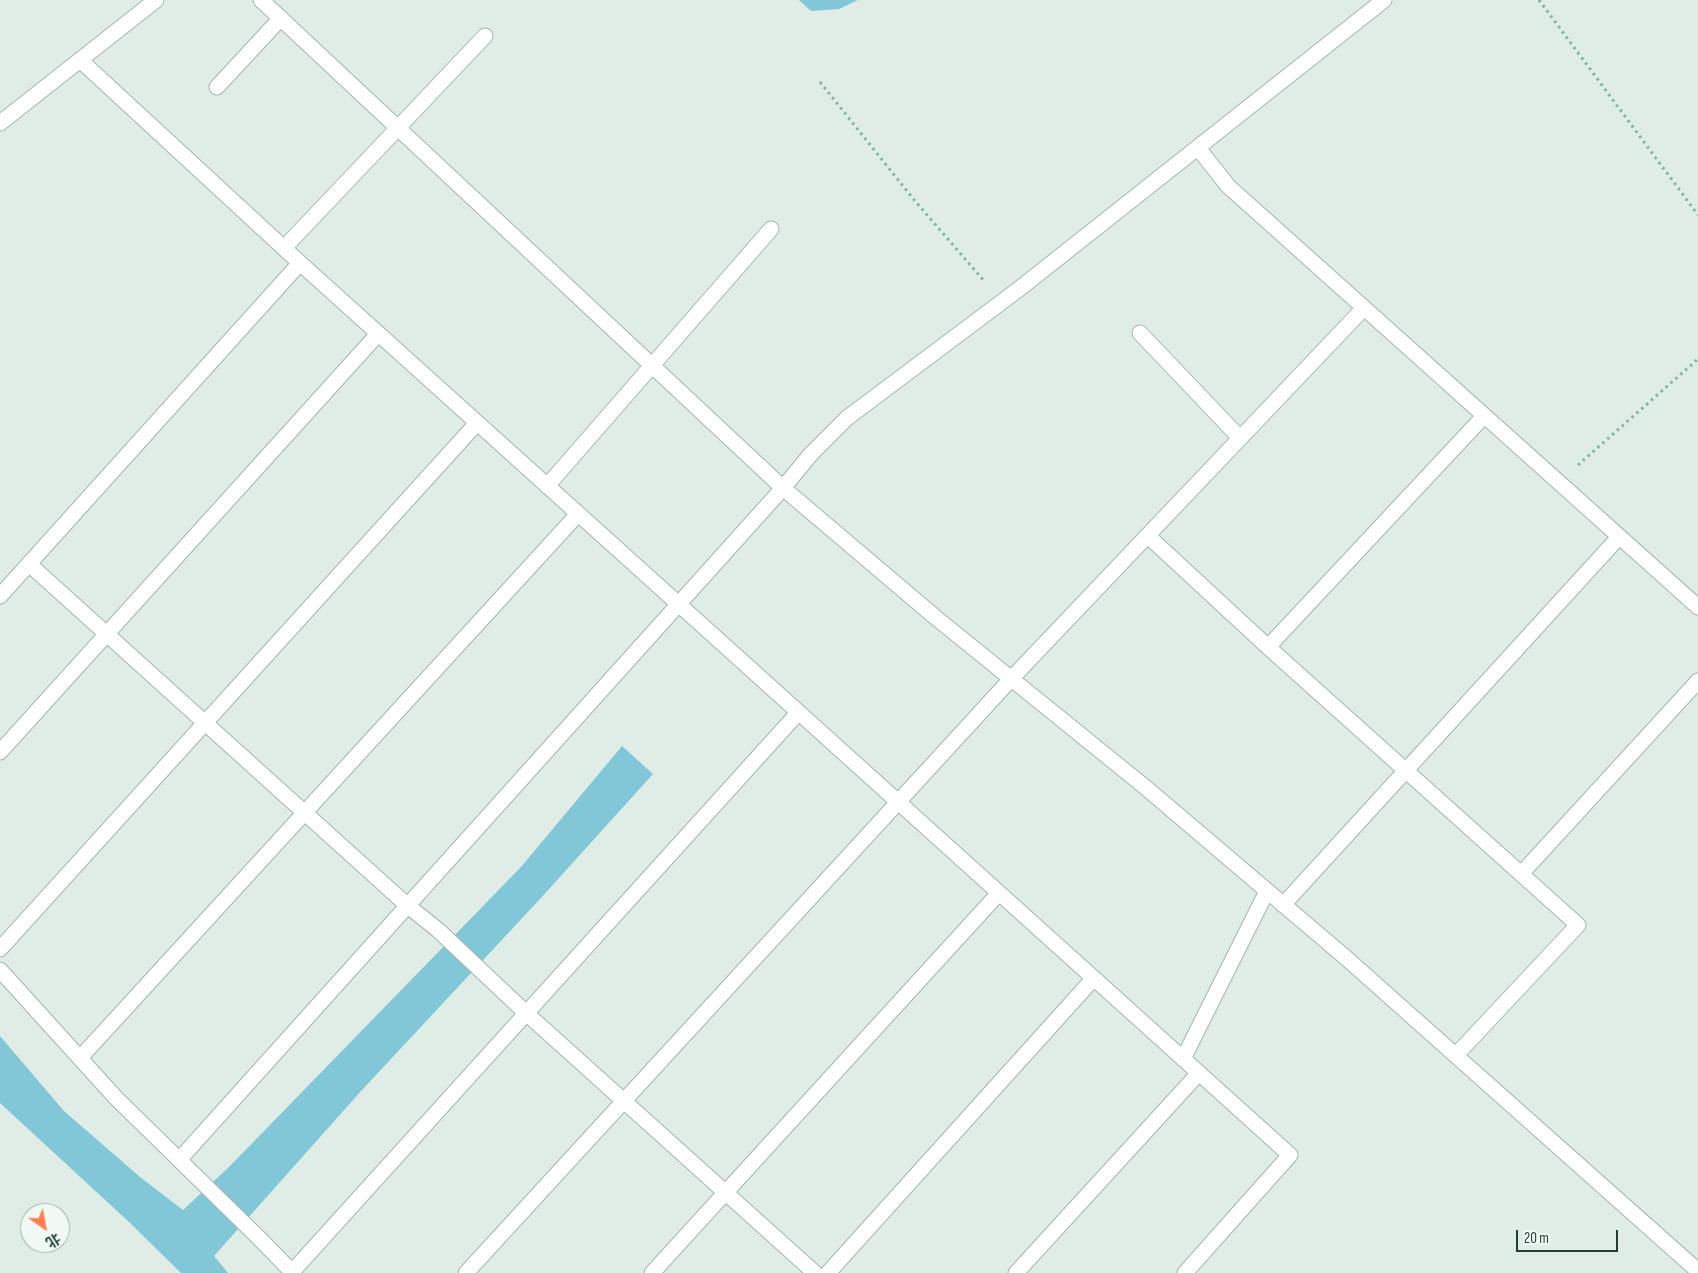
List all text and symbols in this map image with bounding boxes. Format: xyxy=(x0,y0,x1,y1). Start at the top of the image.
north arrow xyxy=(20,1203,70,1253)
scale bar xyxy=(1518,1220,1620,1252)
text: 北 xyxy=(42,1229,63,1251)
text: 20 m xyxy=(1524,1229,1549,1248)

